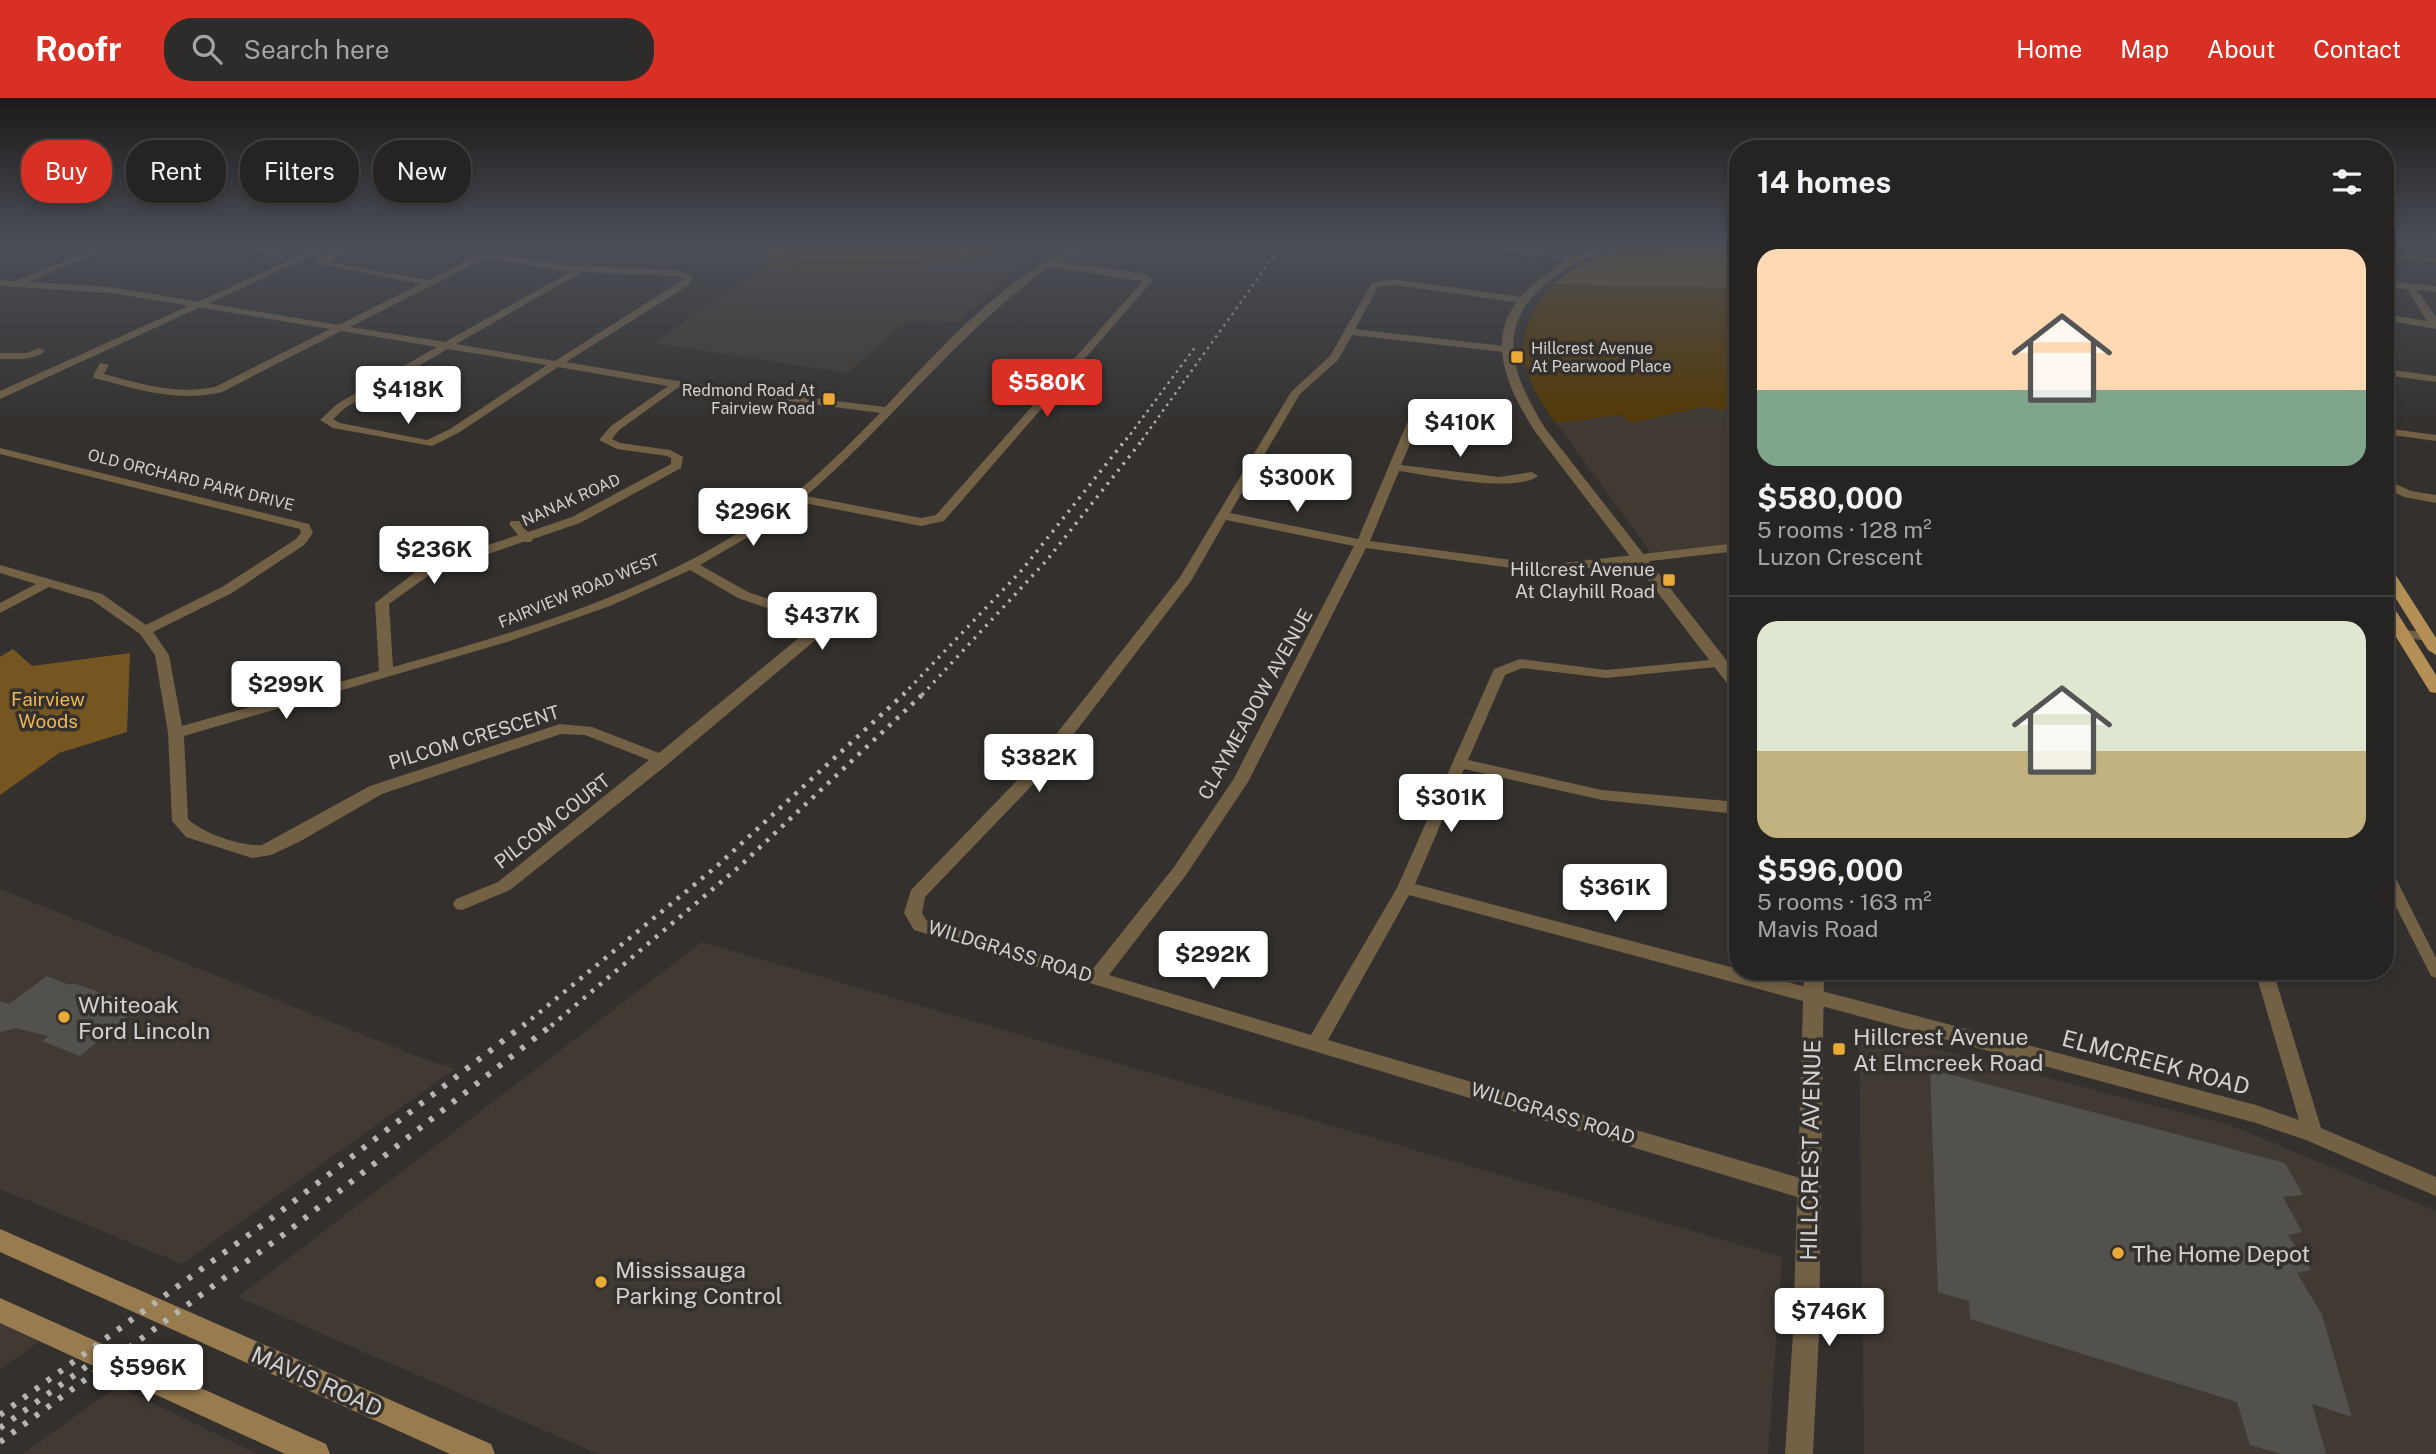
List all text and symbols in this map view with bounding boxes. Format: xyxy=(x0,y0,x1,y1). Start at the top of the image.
search box xyxy=(164,18,654,81)
text: Roofr xyxy=(35,30,122,68)
icon: search xyxy=(188,30,226,68)
text: Search here xyxy=(244,34,390,65)
text: Home xyxy=(2016,35,2082,63)
text: Map xyxy=(2120,35,2169,63)
text: About xyxy=(2207,35,2275,63)
text: Contact xyxy=(2313,35,2401,63)
chip: Buy xyxy=(21,140,112,203)
chip: Rent xyxy=(126,140,226,203)
chip: Filters xyxy=(240,140,359,203)
chip: New xyxy=(373,140,471,203)
icon: filters xyxy=(2328,163,2366,201)
text: 14 homes xyxy=(1757,164,1891,200)
icon: home xyxy=(1999,295,2125,421)
place label: Hillcrest Avenue At Pearwood Place xyxy=(1531,339,1671,376)
marker: Hillcrest Avenue At Pearwood Place xyxy=(1509,349,1525,365)
pin: $580K xyxy=(998,360,1096,419)
pin: $418K xyxy=(359,366,457,426)
text: $580K xyxy=(1008,368,1086,395)
text: $418K xyxy=(372,375,444,402)
place label: Redmond Road At Fairview Road xyxy=(682,381,815,418)
marker: Redmond Road At Fairview Road xyxy=(821,391,837,407)
pin: $410K xyxy=(1411,400,1509,459)
text: $410K xyxy=(1424,408,1496,435)
street label: OLD ORCHARD PARK DRIVE xyxy=(86,445,296,515)
pin: $300K xyxy=(1248,454,1346,514)
text: $300K xyxy=(1259,463,1335,490)
street label: NANAK ROAD xyxy=(519,470,623,530)
text: $580,000 xyxy=(1757,480,1903,516)
pin: $296K xyxy=(704,489,802,548)
text: $296K xyxy=(714,497,792,524)
text: 5 rooms · 128 m² xyxy=(1757,516,1932,543)
pin: $236K xyxy=(385,526,483,586)
text: $236K xyxy=(395,535,473,562)
text: Luzon Crescent xyxy=(1757,543,1923,570)
street label: FAIRVIEW ROAD WEST xyxy=(496,550,663,632)
place label: Hillcrest Avenue At Clayhill Road xyxy=(1510,558,1655,602)
marker: Hillcrest Avenue At Clayhill Road xyxy=(1661,572,1677,588)
pin: $437K xyxy=(773,592,871,652)
text: $437K xyxy=(784,601,860,628)
street label: CLAYMEADOW AVENUE xyxy=(1193,605,1317,803)
pin: $299K xyxy=(237,662,335,721)
icon: home xyxy=(1999,667,2125,793)
text: $299K xyxy=(248,670,325,697)
park label: Fairview Woods xyxy=(11,688,85,732)
street label: PILCOM CRESCENT xyxy=(386,701,562,773)
pin: $382K xyxy=(990,734,1088,794)
text: $382K xyxy=(1000,743,1078,770)
street label: PILCOM COURT xyxy=(490,769,614,873)
pin: $301K xyxy=(1402,774,1500,834)
text: $301K xyxy=(1415,783,1487,810)
text: $596,000 xyxy=(1757,852,1903,888)
pin: $361K xyxy=(1566,864,1664,924)
text: $361K xyxy=(1579,873,1651,900)
text: 5 rooms · 163 m² xyxy=(1757,888,1932,915)
text: Mavis Road xyxy=(1757,915,1879,942)
street label: WILDGRASS ROAD xyxy=(925,916,1095,986)
pin: $292K xyxy=(1164,932,1262,991)
text: $292K xyxy=(1175,940,1251,967)
place label: Whiteoak Ford Lincoln xyxy=(78,991,210,1044)
marker: Whiteoak Ford Lincoln xyxy=(56,1009,72,1025)
place label: Hillcrest Avenue At Elmcreek Road xyxy=(1853,1023,2044,1076)
street label: ELMCREEK ROAD xyxy=(2059,1024,2253,1100)
street label: HILLCREST AVENUE xyxy=(1795,1039,1825,1261)
marker: Hillcrest Avenue At Elmcreek Road xyxy=(1831,1041,1847,1057)
street label: WILDGRASS ROAD xyxy=(1468,1078,1638,1148)
place label: The Home Depot xyxy=(2132,1240,2310,1267)
marker: The Home Depot xyxy=(2110,1245,2126,1261)
place label: Mississauga Parking Control xyxy=(615,1256,782,1309)
marker: Mississauga Parking Control xyxy=(593,1274,609,1290)
pin: $746K xyxy=(1780,1288,1878,1348)
text: $746K xyxy=(1791,1297,1867,1324)
street label: MAVIS ROAD xyxy=(247,1340,387,1422)
pin: $596K xyxy=(99,1344,197,1404)
text: $596K xyxy=(109,1353,187,1380)

